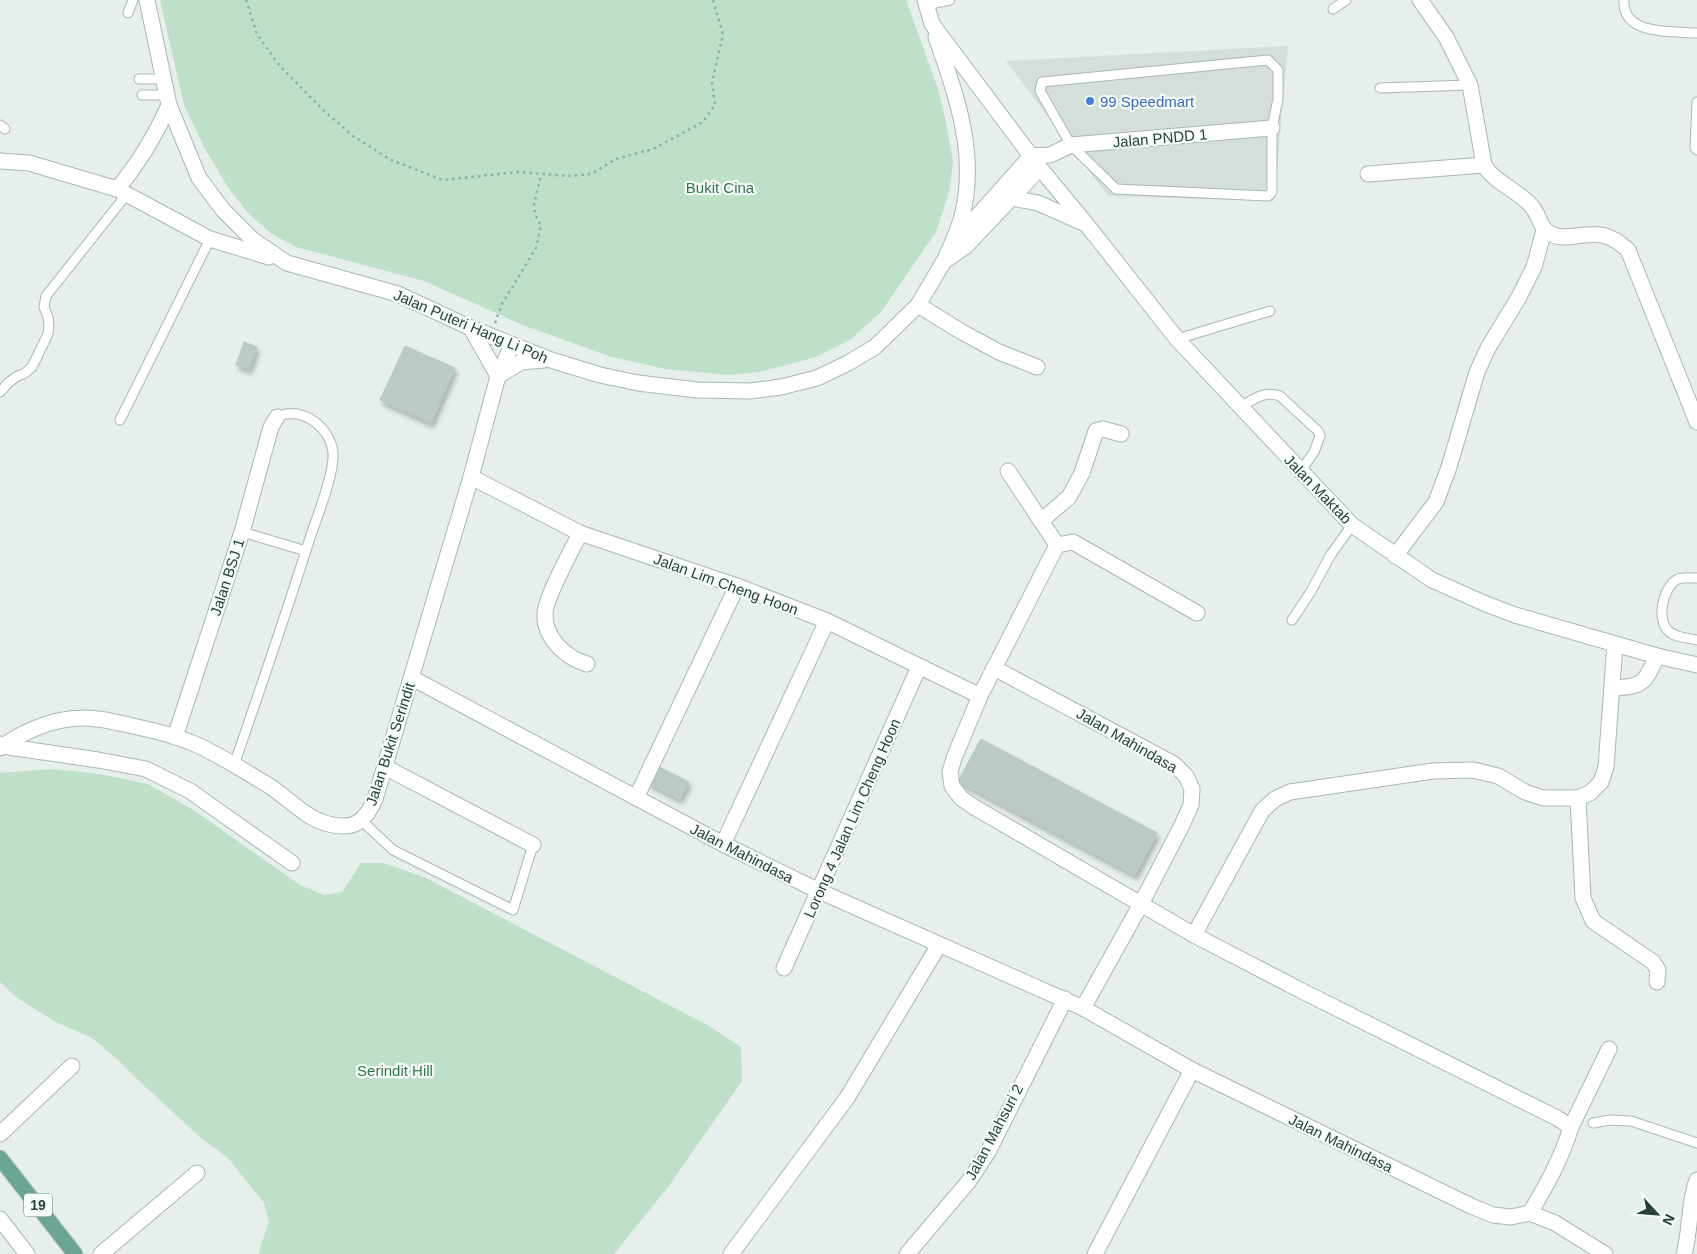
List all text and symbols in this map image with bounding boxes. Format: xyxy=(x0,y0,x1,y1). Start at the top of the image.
place label: 99 Speedmart xyxy=(1100,93,1195,110)
marker: 99 Speedmart xyxy=(1084,95,1096,107)
street label: Jalan PNDD 1 xyxy=(1112,125,1208,151)
park label: Bukit Cina xyxy=(686,179,755,196)
street label: Jalan Puteri Hang Li Poh xyxy=(391,286,551,366)
street label: Jalan Maktab xyxy=(1281,451,1355,527)
street label: Jalan BSJ 1 xyxy=(207,536,247,618)
street label: Jalan Lim Cheng Hoon xyxy=(651,550,801,618)
street label: Jalan Bukit Serindit xyxy=(362,680,418,808)
street label: Jalan Mahindasa xyxy=(1074,704,1181,776)
street label: Lorong 4 Jalan Lim Cheng Hoon xyxy=(800,716,904,920)
street label: Jalan Mahindasa xyxy=(688,820,797,887)
park label: Serindit Hill xyxy=(357,1062,433,1079)
street label: Jalan Mahsuri 2 xyxy=(962,1081,1026,1183)
street label: Jalan Mahindasa xyxy=(1286,1110,1396,1176)
north arrow xyxy=(1632,1189,1682,1239)
road number: 19 xyxy=(24,1194,52,1216)
text: N xyxy=(1659,1212,1678,1228)

